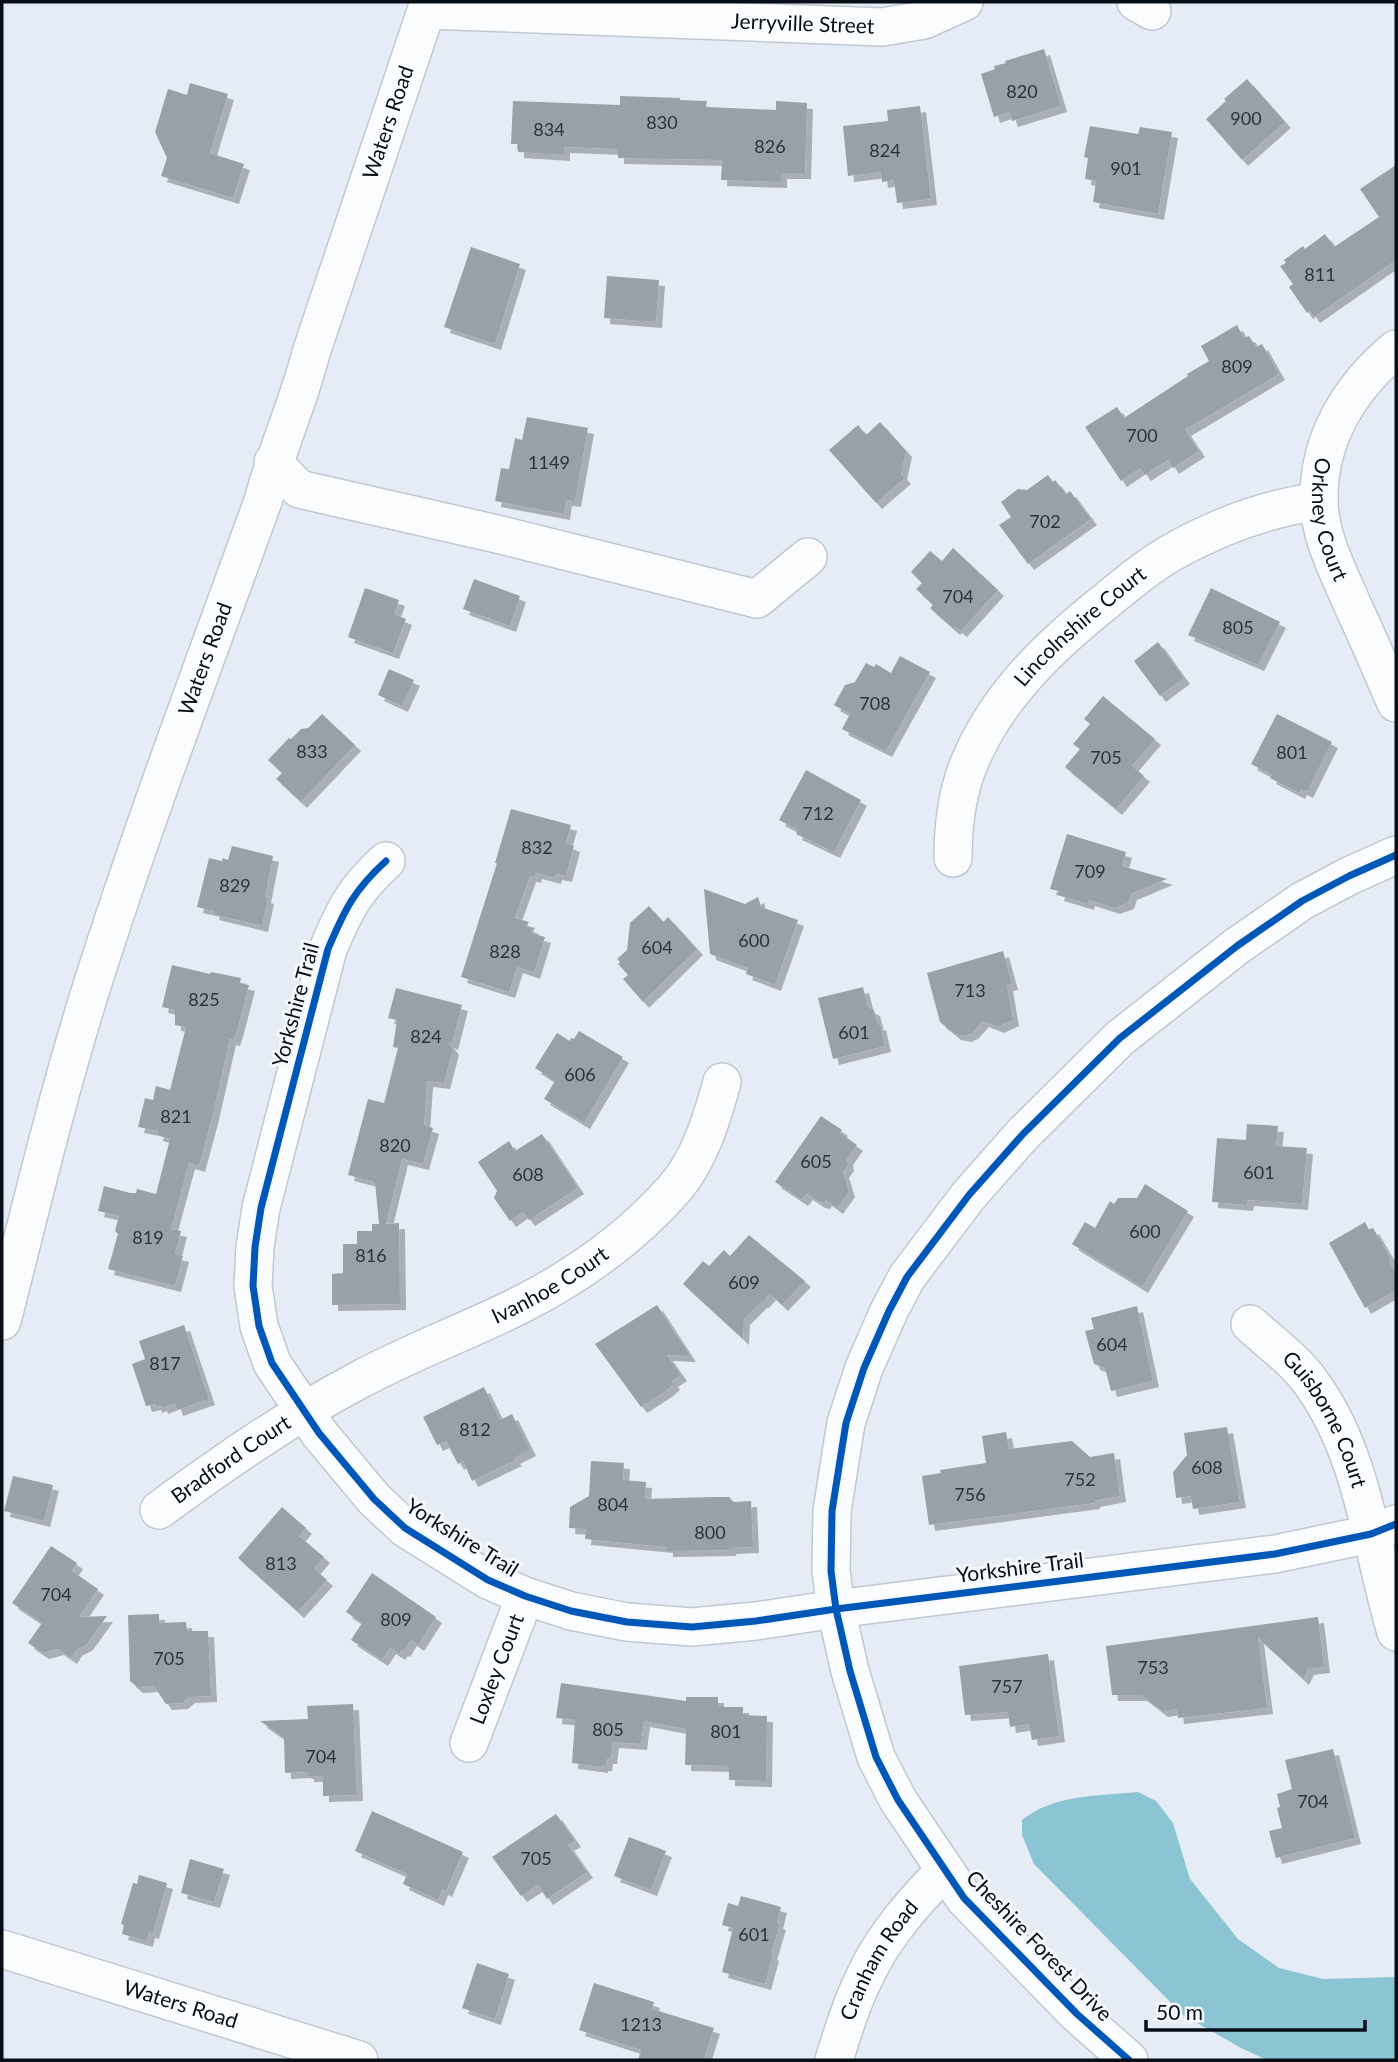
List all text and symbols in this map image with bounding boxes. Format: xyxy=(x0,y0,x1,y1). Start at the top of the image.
street label: Jerryville Street xyxy=(731,7,875,38)
street label: Waters Road xyxy=(356,62,418,182)
house number: 820 xyxy=(1006,80,1038,102)
house number: 900 xyxy=(1230,107,1262,129)
house number: 830 xyxy=(646,111,678,133)
house number: 834 xyxy=(533,118,565,140)
house number: 826 xyxy=(754,135,786,157)
house number: 824 xyxy=(869,139,901,161)
house number: 901 xyxy=(1110,157,1142,179)
house number: 811 xyxy=(1304,263,1336,285)
house number: 809 xyxy=(1221,355,1253,377)
house number: 700 xyxy=(1126,424,1158,446)
house number: 1149 xyxy=(528,451,570,473)
street label: Orkney Court xyxy=(1308,456,1354,585)
house number: 702 xyxy=(1029,510,1061,532)
street label: Lincolnshire Court xyxy=(1008,560,1150,691)
house number: 704 xyxy=(942,585,974,607)
street label: Waters Road xyxy=(172,599,236,718)
house number: 805 xyxy=(1222,616,1254,638)
house number: 708 xyxy=(859,692,891,714)
house number: 833 xyxy=(296,740,328,762)
house number: 801 xyxy=(1276,741,1308,763)
house number: 705 xyxy=(1090,746,1122,768)
house number: 712 xyxy=(802,802,834,824)
house number: 832 xyxy=(521,836,553,858)
house number: 709 xyxy=(1074,860,1106,882)
house number: 829 xyxy=(219,874,251,896)
house number: 600 xyxy=(738,929,770,951)
house number: 604 xyxy=(641,936,673,958)
street label: Yorkshire Trail xyxy=(266,940,323,1070)
house number: 828 xyxy=(489,940,521,962)
house number: 713 xyxy=(954,979,986,1001)
house number: 825 xyxy=(188,988,220,1010)
house number: 601 xyxy=(838,1021,870,1043)
house number: 824 xyxy=(410,1025,442,1047)
house number: 606 xyxy=(564,1063,596,1085)
house number: 821 xyxy=(160,1105,192,1127)
house number: 820 xyxy=(379,1134,411,1156)
house number: 605 xyxy=(800,1150,832,1172)
house number: 601 xyxy=(1243,1161,1275,1183)
house number: 608 xyxy=(512,1163,544,1185)
house number: 600 xyxy=(1129,1220,1161,1242)
house number: 819 xyxy=(132,1226,164,1248)
street label: Ivanhoe Court xyxy=(487,1240,613,1328)
house number: 816 xyxy=(355,1244,387,1266)
house number: 609 xyxy=(728,1271,760,1293)
house number: 604 xyxy=(1096,1333,1128,1355)
street label: Guisborne Court xyxy=(1278,1345,1373,1491)
house number: 817 xyxy=(149,1352,181,1374)
street label: Bradford Court xyxy=(166,1409,295,1508)
house number: 812 xyxy=(459,1418,491,1440)
house number: 608 xyxy=(1191,1456,1223,1478)
house number: 752 xyxy=(1064,1468,1096,1490)
house number: 756 xyxy=(954,1483,986,1505)
street label: Yorkshire Trail xyxy=(402,1492,524,1581)
house number: 804 xyxy=(597,1493,629,1515)
house number: 800 xyxy=(694,1521,726,1543)
street label: Yorkshire Trail xyxy=(955,1546,1085,1587)
house number: 813 xyxy=(265,1552,297,1574)
house number: 704 xyxy=(40,1583,72,1605)
house number: 809 xyxy=(380,1608,412,1630)
street label: Loxley Court xyxy=(463,1610,528,1727)
house number: 705 xyxy=(153,1647,185,1669)
house number: 753 xyxy=(1137,1656,1169,1678)
house number: 757 xyxy=(991,1675,1023,1697)
house number: 805 xyxy=(592,1718,624,1740)
house number: 801 xyxy=(710,1720,742,1742)
house number: 704 xyxy=(305,1745,337,1767)
house number: 704 xyxy=(1297,1790,1329,1812)
house number: 705 xyxy=(520,1847,552,1869)
street label: Cheshire Forest Drive xyxy=(962,1864,1118,2025)
street label: Cranham Road xyxy=(834,1894,922,2023)
house number: 601 xyxy=(738,1923,770,1945)
street label: Waters Road xyxy=(121,1974,241,2033)
scale bar xyxy=(1146,1988,1365,2032)
text: 50 m xyxy=(1156,1999,1203,2024)
house number: 1213 xyxy=(620,2013,662,2035)

